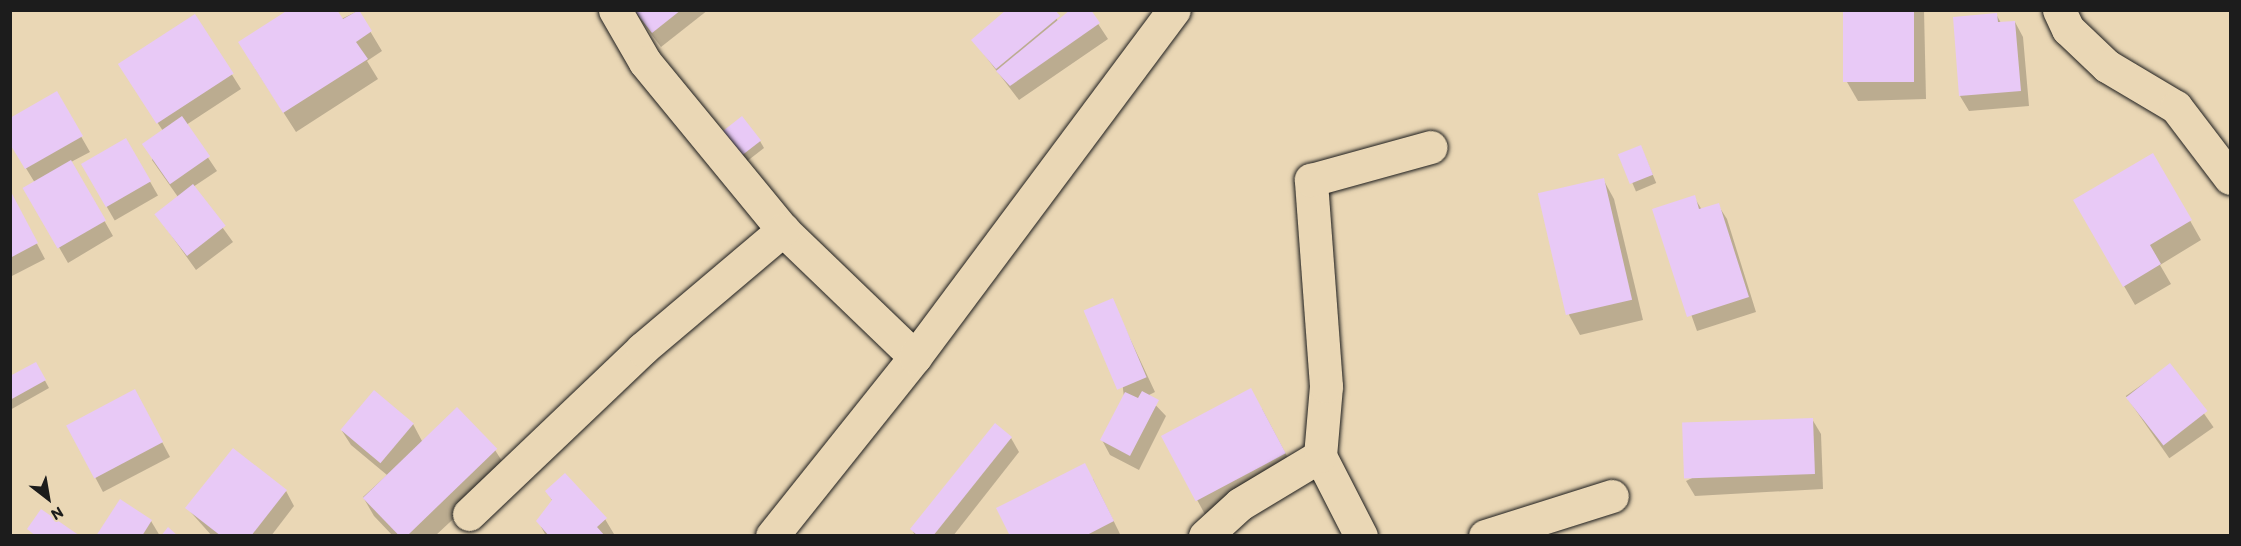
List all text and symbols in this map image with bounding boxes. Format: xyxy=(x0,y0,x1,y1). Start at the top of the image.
north arrow xyxy=(18,468,78,528)
text: N xyxy=(48,503,67,525)

